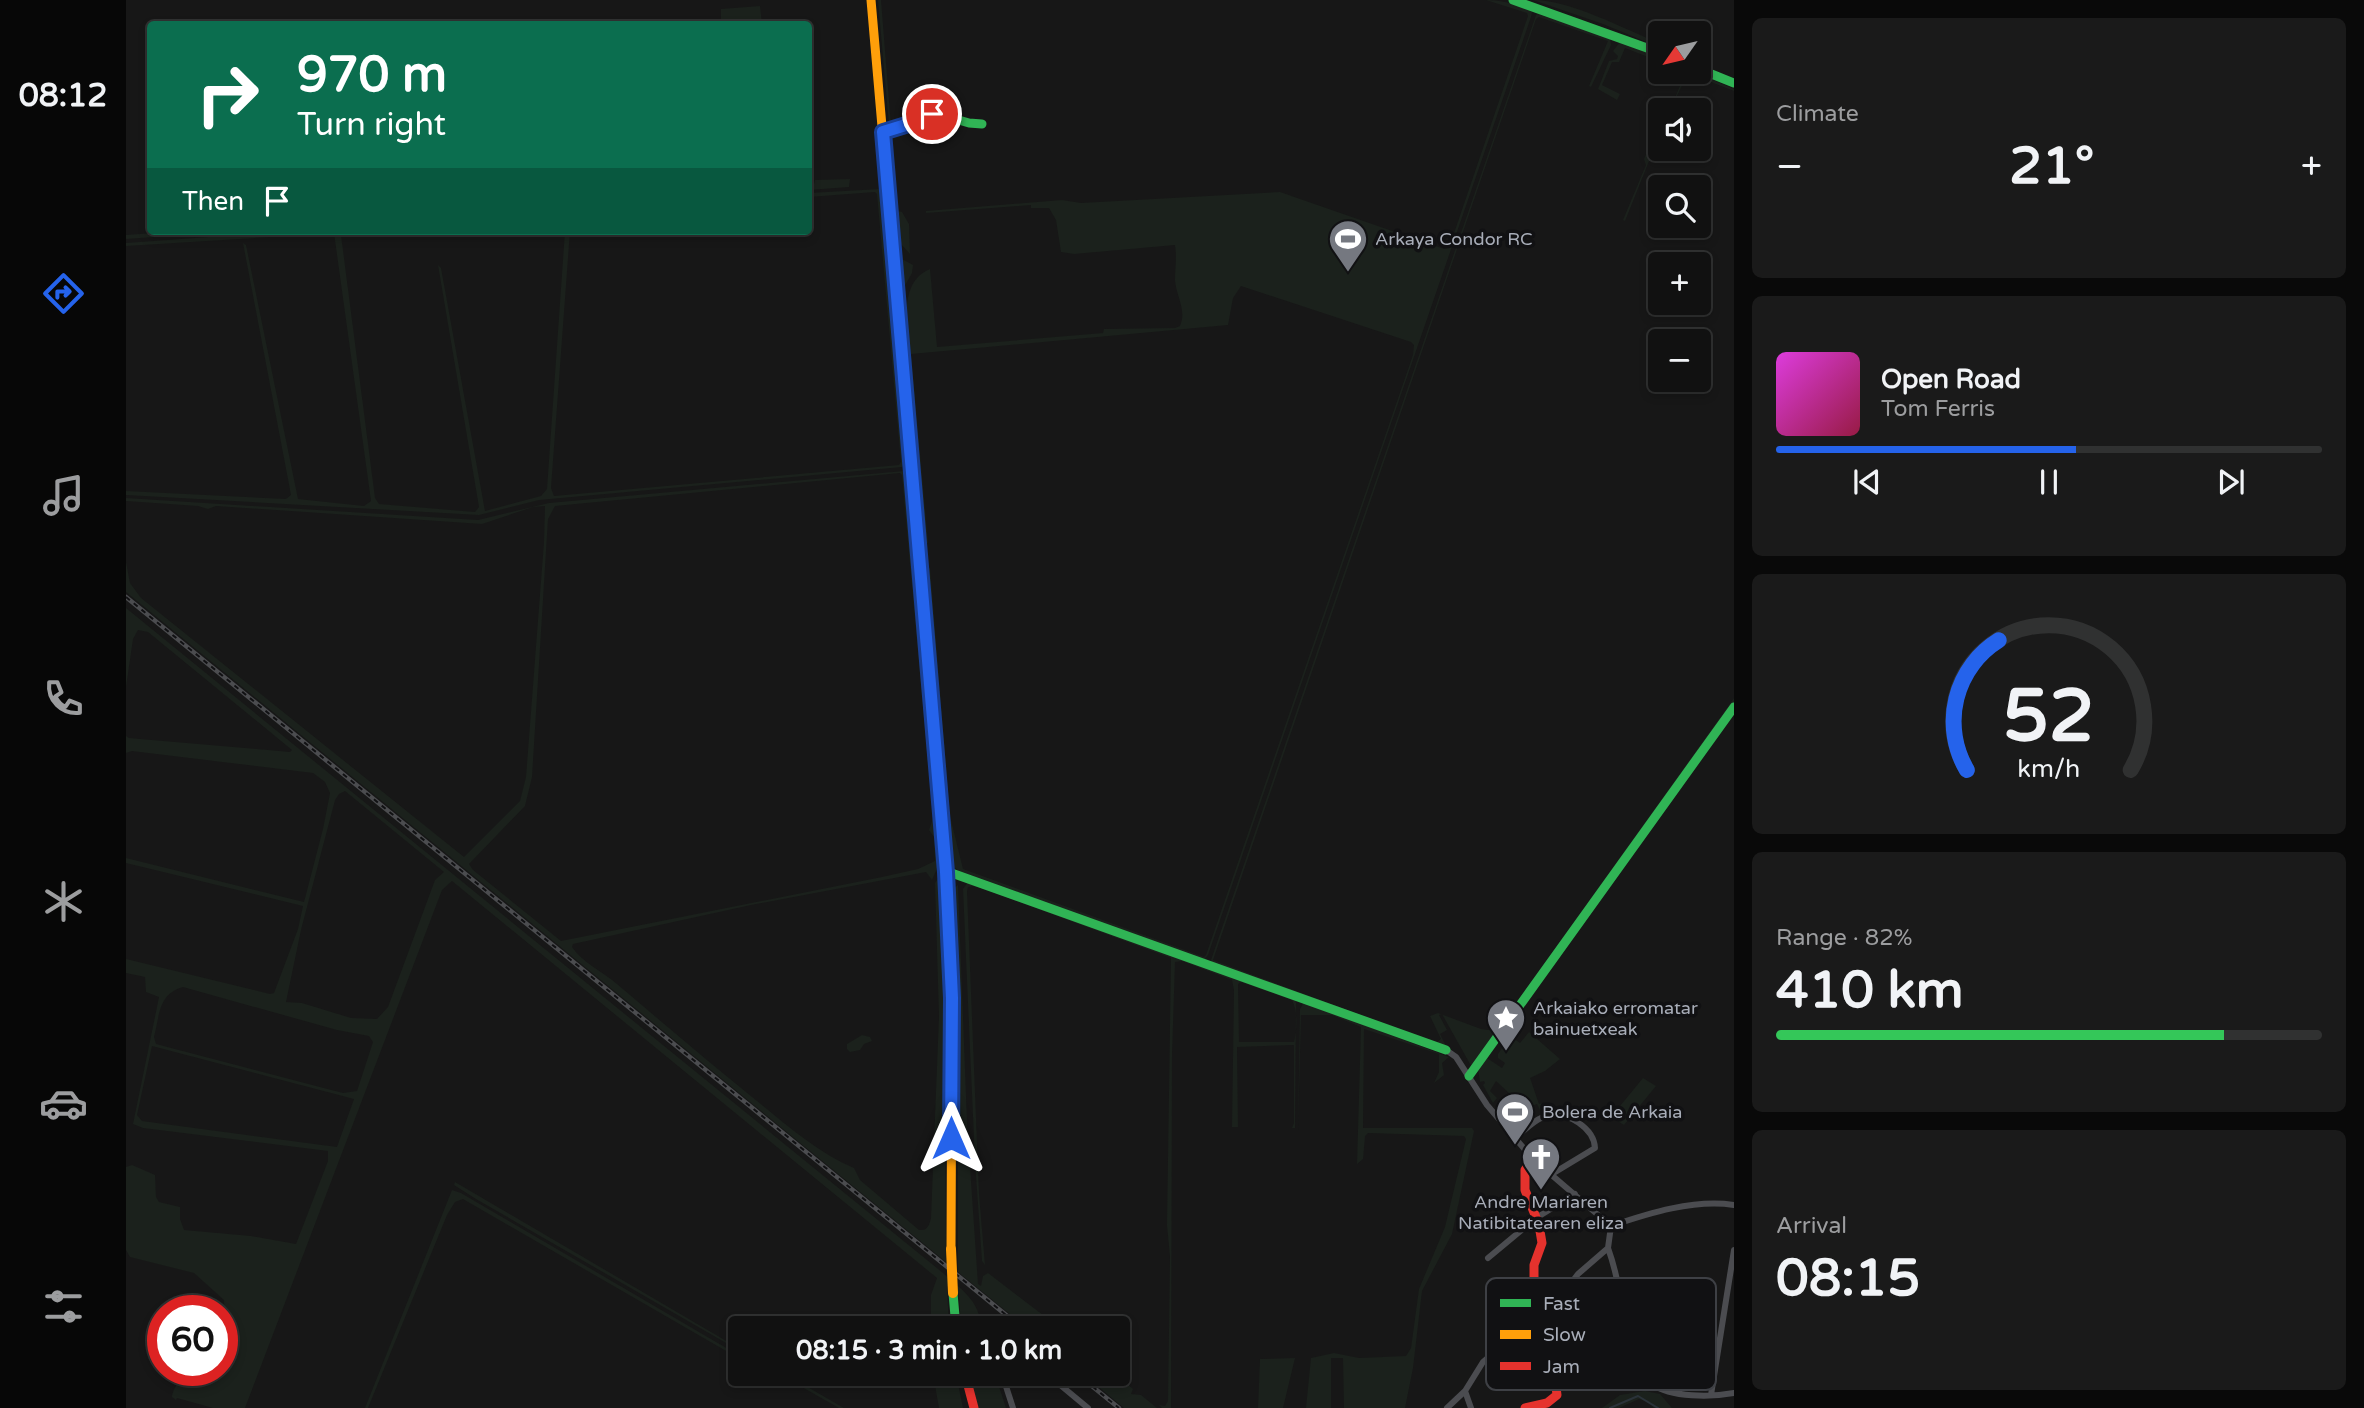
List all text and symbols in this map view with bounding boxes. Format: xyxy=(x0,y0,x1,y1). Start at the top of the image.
north arrow xyxy=(1648,21,1712,84)
map controls xyxy=(1648,21,1711,392)
text: 970 m xyxy=(297,46,447,105)
icon: right xyxy=(182,49,273,140)
text: 08:12 xyxy=(19,77,107,115)
pin xyxy=(902,84,962,144)
icon: arrive xyxy=(913,95,951,133)
button: sound xyxy=(1648,98,1711,161)
text: Climate xyxy=(1776,100,1859,128)
text: Turn right xyxy=(297,106,446,144)
text: 21° xyxy=(2009,135,2094,198)
text: − xyxy=(1776,144,1803,190)
text: + xyxy=(2301,144,2322,190)
button: search xyxy=(1648,175,1711,238)
icon: arrive xyxy=(258,182,296,220)
text: Then xyxy=(182,186,244,217)
sports icon: Arkaya Condor RC xyxy=(1327,218,1369,273)
place label: Arkaya Condor RC xyxy=(1375,228,1532,250)
button: + xyxy=(1648,252,1711,315)
icon: directions xyxy=(39,269,88,318)
button: − xyxy=(1648,329,1711,392)
text: Open Road xyxy=(1881,364,2021,395)
text: Tom Ferris xyxy=(1881,395,1995,423)
icon: previous xyxy=(1848,463,1886,501)
icon: pause xyxy=(2030,463,2068,501)
icon: next xyxy=(2212,463,2250,501)
icon: music xyxy=(39,471,88,520)
text: 52 xyxy=(2003,673,2095,761)
icon: phone xyxy=(39,674,88,723)
text: km/h xyxy=(2018,754,2080,784)
icon: climate xyxy=(39,877,88,926)
text: Range · 82% xyxy=(1776,924,1912,952)
text: 410 km xyxy=(1776,959,1964,1022)
place icon: Arkaiako erromatar bainuetxeak xyxy=(1485,997,1527,1052)
place label: Arkaiako erromatar bainuetxeak xyxy=(1533,997,1698,1040)
icon: car xyxy=(39,1079,88,1128)
sports icon: Bolera de Arkaia xyxy=(1494,1091,1536,1146)
position arrow xyxy=(914,1101,988,1175)
place label: Bolera de Arkaia xyxy=(1542,1101,1682,1123)
church icon: Andre Mariaren Natibitatearen eliza xyxy=(1520,1136,1562,1191)
place label: Andre Mariaren Natibitatearen eliza xyxy=(1458,1191,1624,1234)
text: Arrival xyxy=(1776,1212,1847,1240)
text: 08:15 xyxy=(1776,1247,1920,1310)
legend xyxy=(1486,1278,1716,1390)
icon: filters xyxy=(39,1282,88,1331)
text: Fast xyxy=(1543,1293,1580,1315)
speed limit sign: 60 xyxy=(147,1295,238,1386)
text: Slow xyxy=(1543,1324,1586,1346)
text: 08:15 · 3 min · 1.0 km xyxy=(796,1335,1062,1366)
text: Jam xyxy=(1543,1356,1580,1378)

